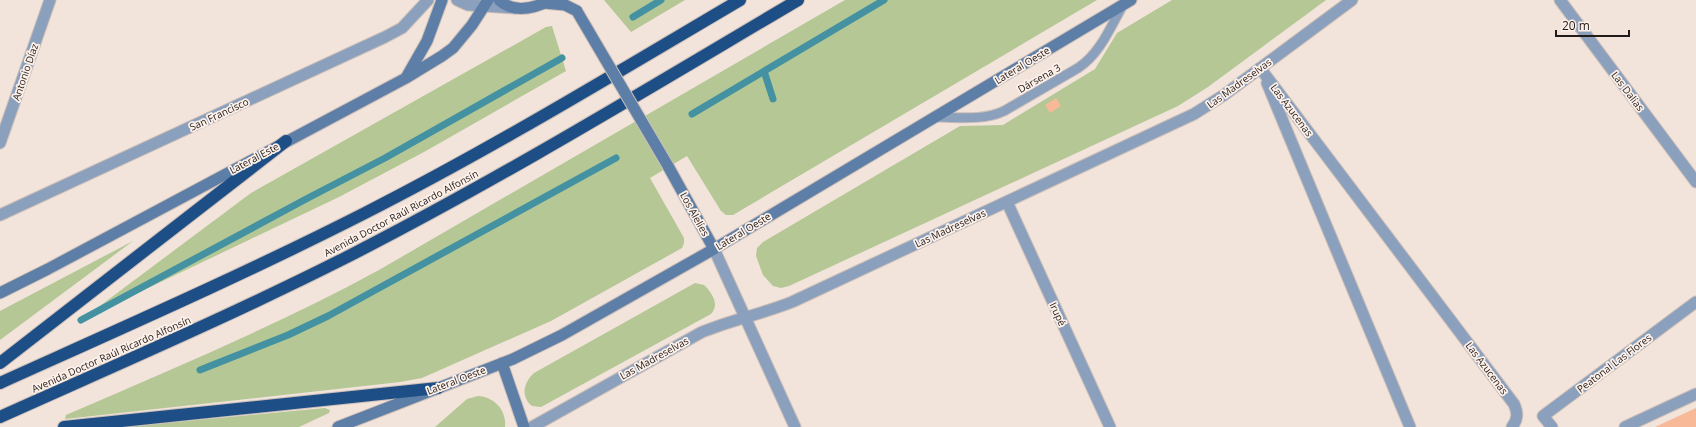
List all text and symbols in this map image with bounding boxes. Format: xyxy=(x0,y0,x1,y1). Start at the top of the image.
scale bar xyxy=(1556,12,1629,38)
text: 20 m xyxy=(1562,17,1590,34)
street label: Antonio Díaz xyxy=(9,41,41,102)
street label: Lateral Oeste xyxy=(992,43,1053,87)
street label: Las Madreselvas xyxy=(1204,55,1274,111)
street label: Dársena 3 xyxy=(1015,60,1063,96)
street label: Las Dalias xyxy=(1608,68,1648,114)
street label: Las Azucenas xyxy=(1268,81,1316,139)
street label: San Francisco xyxy=(187,94,251,134)
street label: Lateral Este xyxy=(227,139,282,177)
street label: Avenida Doctor Raúl Ricardo Alfonsín xyxy=(321,166,481,260)
street label: Los Alelíes xyxy=(677,189,713,239)
street label: Las Madreselvas xyxy=(912,205,988,251)
street label: Lateral Oeste xyxy=(713,209,774,253)
street label: Irupé xyxy=(1046,300,1070,329)
street label: Avenida Doctor Raúl Ricardo Alfonsín xyxy=(29,312,193,396)
street label: Peatonal Las Flores xyxy=(1574,330,1654,396)
street label: Las Madreselvas xyxy=(617,333,691,383)
street label: Las Azucenas xyxy=(1463,339,1511,397)
street label: Lateral Oeste xyxy=(425,362,488,398)

